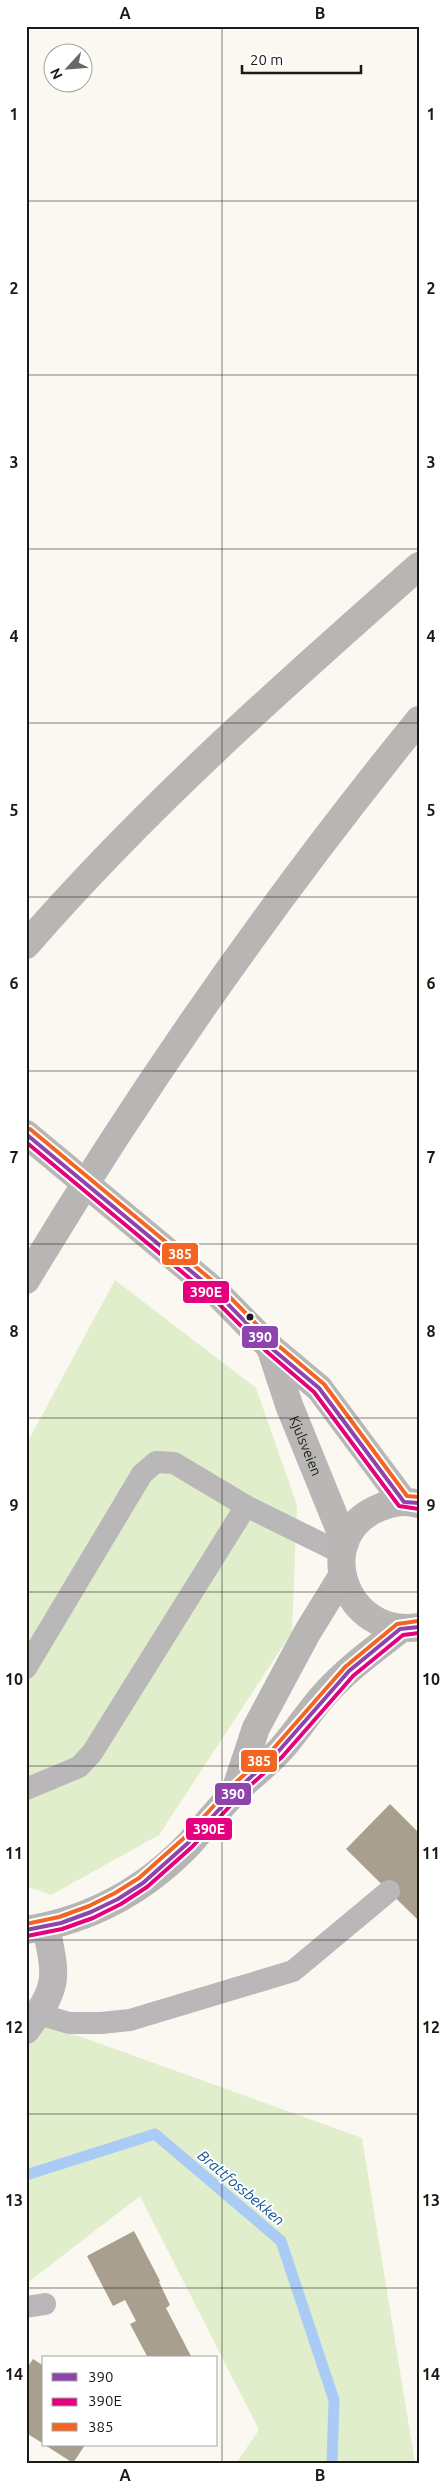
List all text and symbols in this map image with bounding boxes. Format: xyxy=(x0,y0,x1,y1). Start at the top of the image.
text: A xyxy=(119,4,131,22)
text: B xyxy=(315,4,325,22)
north arrow xyxy=(42,42,92,92)
scale bar xyxy=(242,42,361,74)
text: 20 m xyxy=(250,51,283,68)
text: N xyxy=(47,65,66,82)
text: 1 xyxy=(9,105,19,123)
text: 1 xyxy=(426,105,436,123)
text: 2 xyxy=(9,279,19,297)
text: 2 xyxy=(426,279,436,297)
text: 3 xyxy=(9,453,19,471)
text: 3 xyxy=(426,453,436,471)
text: 4 xyxy=(9,627,19,645)
text: 4 xyxy=(426,627,436,645)
text: 5 xyxy=(9,801,19,819)
text: 5 xyxy=(426,801,436,819)
text: 6 xyxy=(9,974,19,992)
text: 6 xyxy=(426,974,436,992)
text: 7 xyxy=(9,1148,19,1166)
text: 7 xyxy=(426,1148,436,1166)
line badge: 385 xyxy=(161,1242,199,1266)
text: 385 xyxy=(168,1246,192,1262)
line badge: 390E xyxy=(182,1280,230,1304)
text: 390E xyxy=(190,1284,222,1300)
unlabelled marker xyxy=(245,1312,255,1322)
text: 8 xyxy=(9,1322,19,1340)
text: 8 xyxy=(426,1322,436,1340)
line badge: 390 xyxy=(241,1325,279,1349)
text: 390 xyxy=(248,1329,272,1345)
street label: Kjulsveien xyxy=(286,1413,325,1478)
text: 9 xyxy=(9,1496,19,1514)
text: 9 xyxy=(426,1496,436,1514)
text: 10 xyxy=(5,1670,23,1688)
text: 10 xyxy=(422,1670,440,1688)
line badge: 385 xyxy=(240,1749,278,1773)
text: 385 xyxy=(247,1753,271,1769)
line badge: 390 xyxy=(214,1782,252,1806)
text: 390 xyxy=(221,1786,245,1802)
line badge: 390E xyxy=(185,1817,233,1841)
text: 390E xyxy=(193,1821,225,1837)
text: 11 xyxy=(5,1844,23,1862)
text: 11 xyxy=(422,1844,440,1862)
text: 12 xyxy=(5,2018,23,2036)
text: 12 xyxy=(422,2018,440,2036)
water label: Brattfossbekken xyxy=(195,2147,288,2229)
text: 13 xyxy=(5,2191,23,2209)
text: 13 xyxy=(422,2191,440,2209)
legend xyxy=(42,2356,218,2446)
text: 14 xyxy=(5,2365,23,2383)
text: 14 xyxy=(422,2365,440,2383)
text: 390 xyxy=(88,2368,113,2385)
text: 390E xyxy=(88,2392,122,2409)
text: 385 xyxy=(88,2418,113,2435)
text: A xyxy=(119,2466,131,2484)
text: B xyxy=(315,2466,325,2484)

